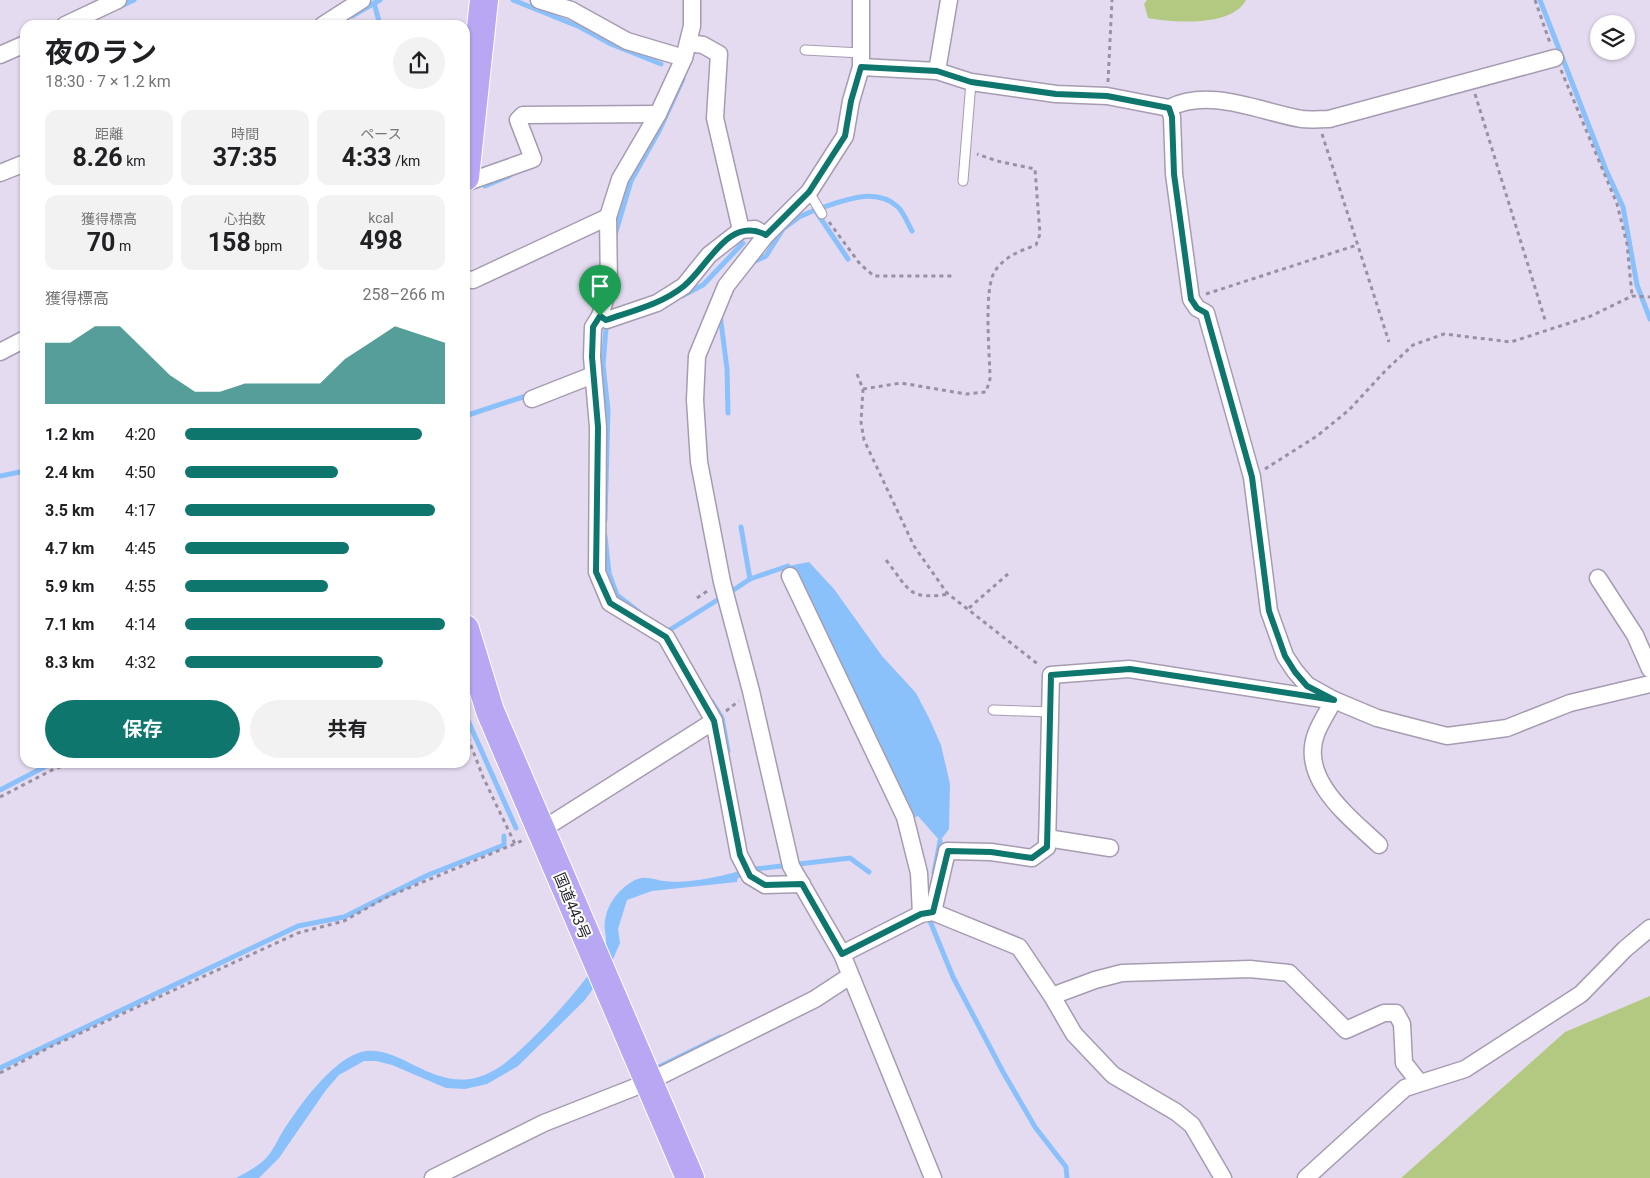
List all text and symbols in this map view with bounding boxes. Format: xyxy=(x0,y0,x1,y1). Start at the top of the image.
map controls xyxy=(1590,15,1635,60)
button: layers xyxy=(1590,15,1635,60)
text: 夜のラン xyxy=(45,36,157,69)
button: share xyxy=(393,37,445,89)
text: 18:30 · 7 × 1.2 km xyxy=(45,72,171,91)
text: 距離 xyxy=(95,126,123,142)
text: 時間 xyxy=(231,126,259,142)
text: ペース xyxy=(360,126,402,142)
text: 8.26 xyxy=(72,143,123,172)
text: 37:35 xyxy=(213,143,277,172)
text: 4:33 xyxy=(342,143,392,172)
text: km xyxy=(123,153,146,169)
text: /km xyxy=(392,153,420,169)
text: kcal xyxy=(368,210,394,226)
text: 獲得標高 xyxy=(81,211,137,227)
text: 心拍数 xyxy=(224,211,266,227)
text: 498 xyxy=(359,226,403,255)
text: 70 xyxy=(87,228,115,257)
text: 158 xyxy=(208,228,251,257)
text: m xyxy=(115,238,131,254)
text: bpm xyxy=(251,238,282,254)
pin xyxy=(579,265,621,316)
icon: arrive xyxy=(586,272,614,300)
text: 258–266 m xyxy=(363,285,445,304)
text: 獲得標高 xyxy=(45,289,109,308)
text: 1.2 km xyxy=(45,425,94,444)
text: 4:20 xyxy=(125,425,156,444)
text: 2.4 km xyxy=(45,463,94,482)
text: 4:50 xyxy=(125,463,156,482)
text: 3.5 km xyxy=(45,501,94,520)
text: 4:17 xyxy=(125,501,156,520)
text: 4.7 km xyxy=(45,539,94,558)
text: 4:45 xyxy=(125,539,156,558)
text: 5.9 km xyxy=(45,577,94,596)
text: 4:55 xyxy=(125,577,156,596)
text: 7.1 km xyxy=(45,615,94,634)
text: 4:14 xyxy=(125,615,156,634)
text: 8.3 km xyxy=(45,653,94,672)
text: 4:32 xyxy=(125,653,156,672)
button: 保存 xyxy=(45,700,240,758)
button: 共有 xyxy=(250,700,445,758)
street label: 国道443号 xyxy=(550,870,594,942)

